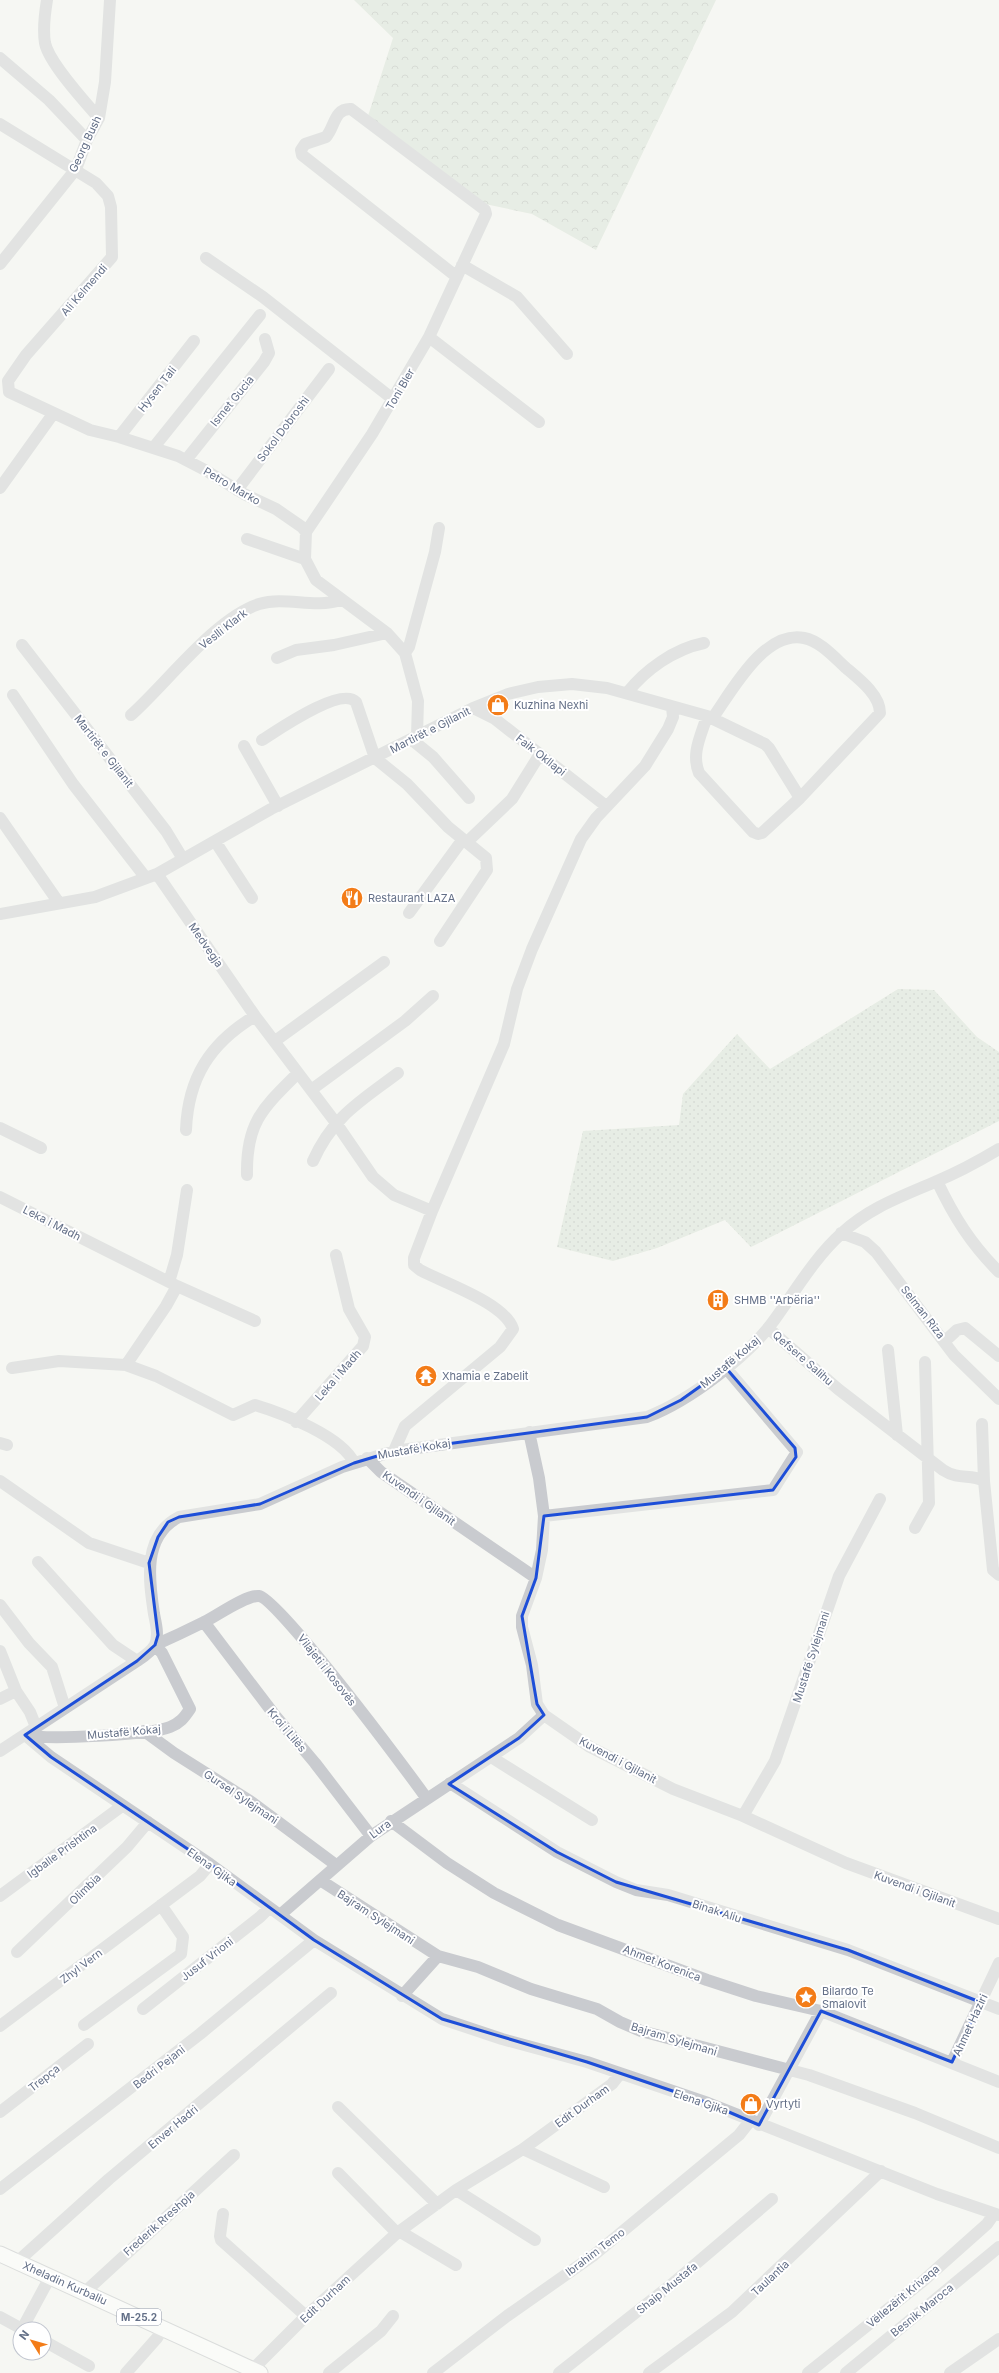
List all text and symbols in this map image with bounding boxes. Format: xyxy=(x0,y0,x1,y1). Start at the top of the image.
street label: Georg Bush xyxy=(66,113,104,175)
street label: Ali Kelmendi xyxy=(58,261,110,319)
street label: Hysen Tali xyxy=(135,363,179,415)
street label: Toni Bler xyxy=(383,366,417,412)
street label: Ismet Gucia xyxy=(207,373,257,429)
street label: Sokol Dobroshi xyxy=(254,393,312,465)
street label: Petro Marko xyxy=(201,464,263,508)
street label: Veslli Klark xyxy=(196,606,250,652)
shop icon: Kuzhina Nexhi xyxy=(485,692,511,718)
place label: Kuzhina Nexhi xyxy=(514,698,588,712)
street label: Martirët e Gjilanit xyxy=(387,704,473,756)
street label: Martirët e Gjilanit xyxy=(71,712,137,790)
street label: Faik Okllapi xyxy=(513,731,569,779)
restaurant icon: Restaurant LAZA xyxy=(339,885,365,911)
place label: Restaurant LAZA xyxy=(368,891,456,905)
street label: Medvegja xyxy=(186,920,226,970)
street label: Leka i Madh xyxy=(21,1202,83,1244)
street label: Selman Riza xyxy=(898,1283,948,1341)
building icon: SHMB ''Arbëria'' xyxy=(705,1287,731,1313)
place label: SHMB ''Arbëria'' xyxy=(734,1293,820,1307)
street label: Qefsere Salihu xyxy=(770,1328,836,1388)
street label: Mustafë Kokaj xyxy=(697,1333,763,1391)
street label: Leka i Madh xyxy=(312,1347,364,1403)
temple icon: Xhamia e Zabelit xyxy=(413,1363,439,1389)
place label: Xhamia e Zabelit xyxy=(442,1369,529,1383)
street label: Mustafë Kokaj xyxy=(376,1436,452,1462)
street label: Kuvendi i Gjilanit xyxy=(380,1468,458,1529)
street label: Mustafë Sylejmani xyxy=(790,1609,832,1705)
street label: Vilajeti i Kosovës xyxy=(295,1631,359,1709)
street label: Kroi i Lilës xyxy=(265,1705,310,1755)
street label: Mustafë Kokaj xyxy=(87,1722,161,1742)
street label: Kuvendi i Gjilanit xyxy=(577,1734,660,1787)
street label: Gursel Sylejmani xyxy=(201,1767,281,1827)
street label: Lura xyxy=(367,1817,393,1841)
street label: Igballe Prishtina xyxy=(24,1821,100,1881)
street label: Elena Gjika xyxy=(185,1845,239,1889)
street label: Kuvendi i Gjilanit xyxy=(872,1868,958,1910)
street label: Olimbia xyxy=(66,1870,104,1908)
street label: Bajram Sylejmani xyxy=(335,1887,417,1947)
street label: Binak Aliu xyxy=(691,1896,743,1926)
street label: Jusuf Vrioni xyxy=(178,1934,236,1984)
street label: Ahmet Korenica xyxy=(621,1942,703,1984)
street label: Zhyl Vern xyxy=(57,1946,105,1986)
place icon: Bilardo Te Smalovit xyxy=(793,1984,819,2010)
place label: Bilardo Te Smalovit xyxy=(822,1984,874,2011)
street label: Ahmet Haziri xyxy=(950,1992,990,2058)
street label: Bajram Sylejmani xyxy=(629,2019,719,2059)
street label: Bedri Pejani xyxy=(130,2042,188,2092)
street label: Trepça xyxy=(25,2061,63,2095)
street label: Edit Durham xyxy=(552,2082,612,2130)
street label: Elena Gjika xyxy=(672,2086,730,2118)
shop icon: Vyrtyti xyxy=(738,2091,764,2117)
place label: Vyrtyti xyxy=(766,2097,801,2111)
street label: Enver Hadri xyxy=(145,2102,201,2152)
street label: Frederik Rreshpja xyxy=(120,2187,198,2259)
street label: Ibrahim Temo xyxy=(563,2225,628,2279)
street label: Taulantia xyxy=(748,2257,792,2299)
street label: Xheladin Kurbaliu xyxy=(21,2258,109,2308)
street label: Shaip Mustafa xyxy=(634,2259,700,2317)
street label: Vëllezërit Krivaqa xyxy=(864,2262,942,2330)
street label: Edit Durham xyxy=(297,2272,353,2326)
street label: Besnik Maroca xyxy=(888,2280,956,2340)
road number: M-25.2 xyxy=(117,2309,161,2325)
north arrow xyxy=(12,2321,52,2361)
text: N xyxy=(16,2327,32,2343)

